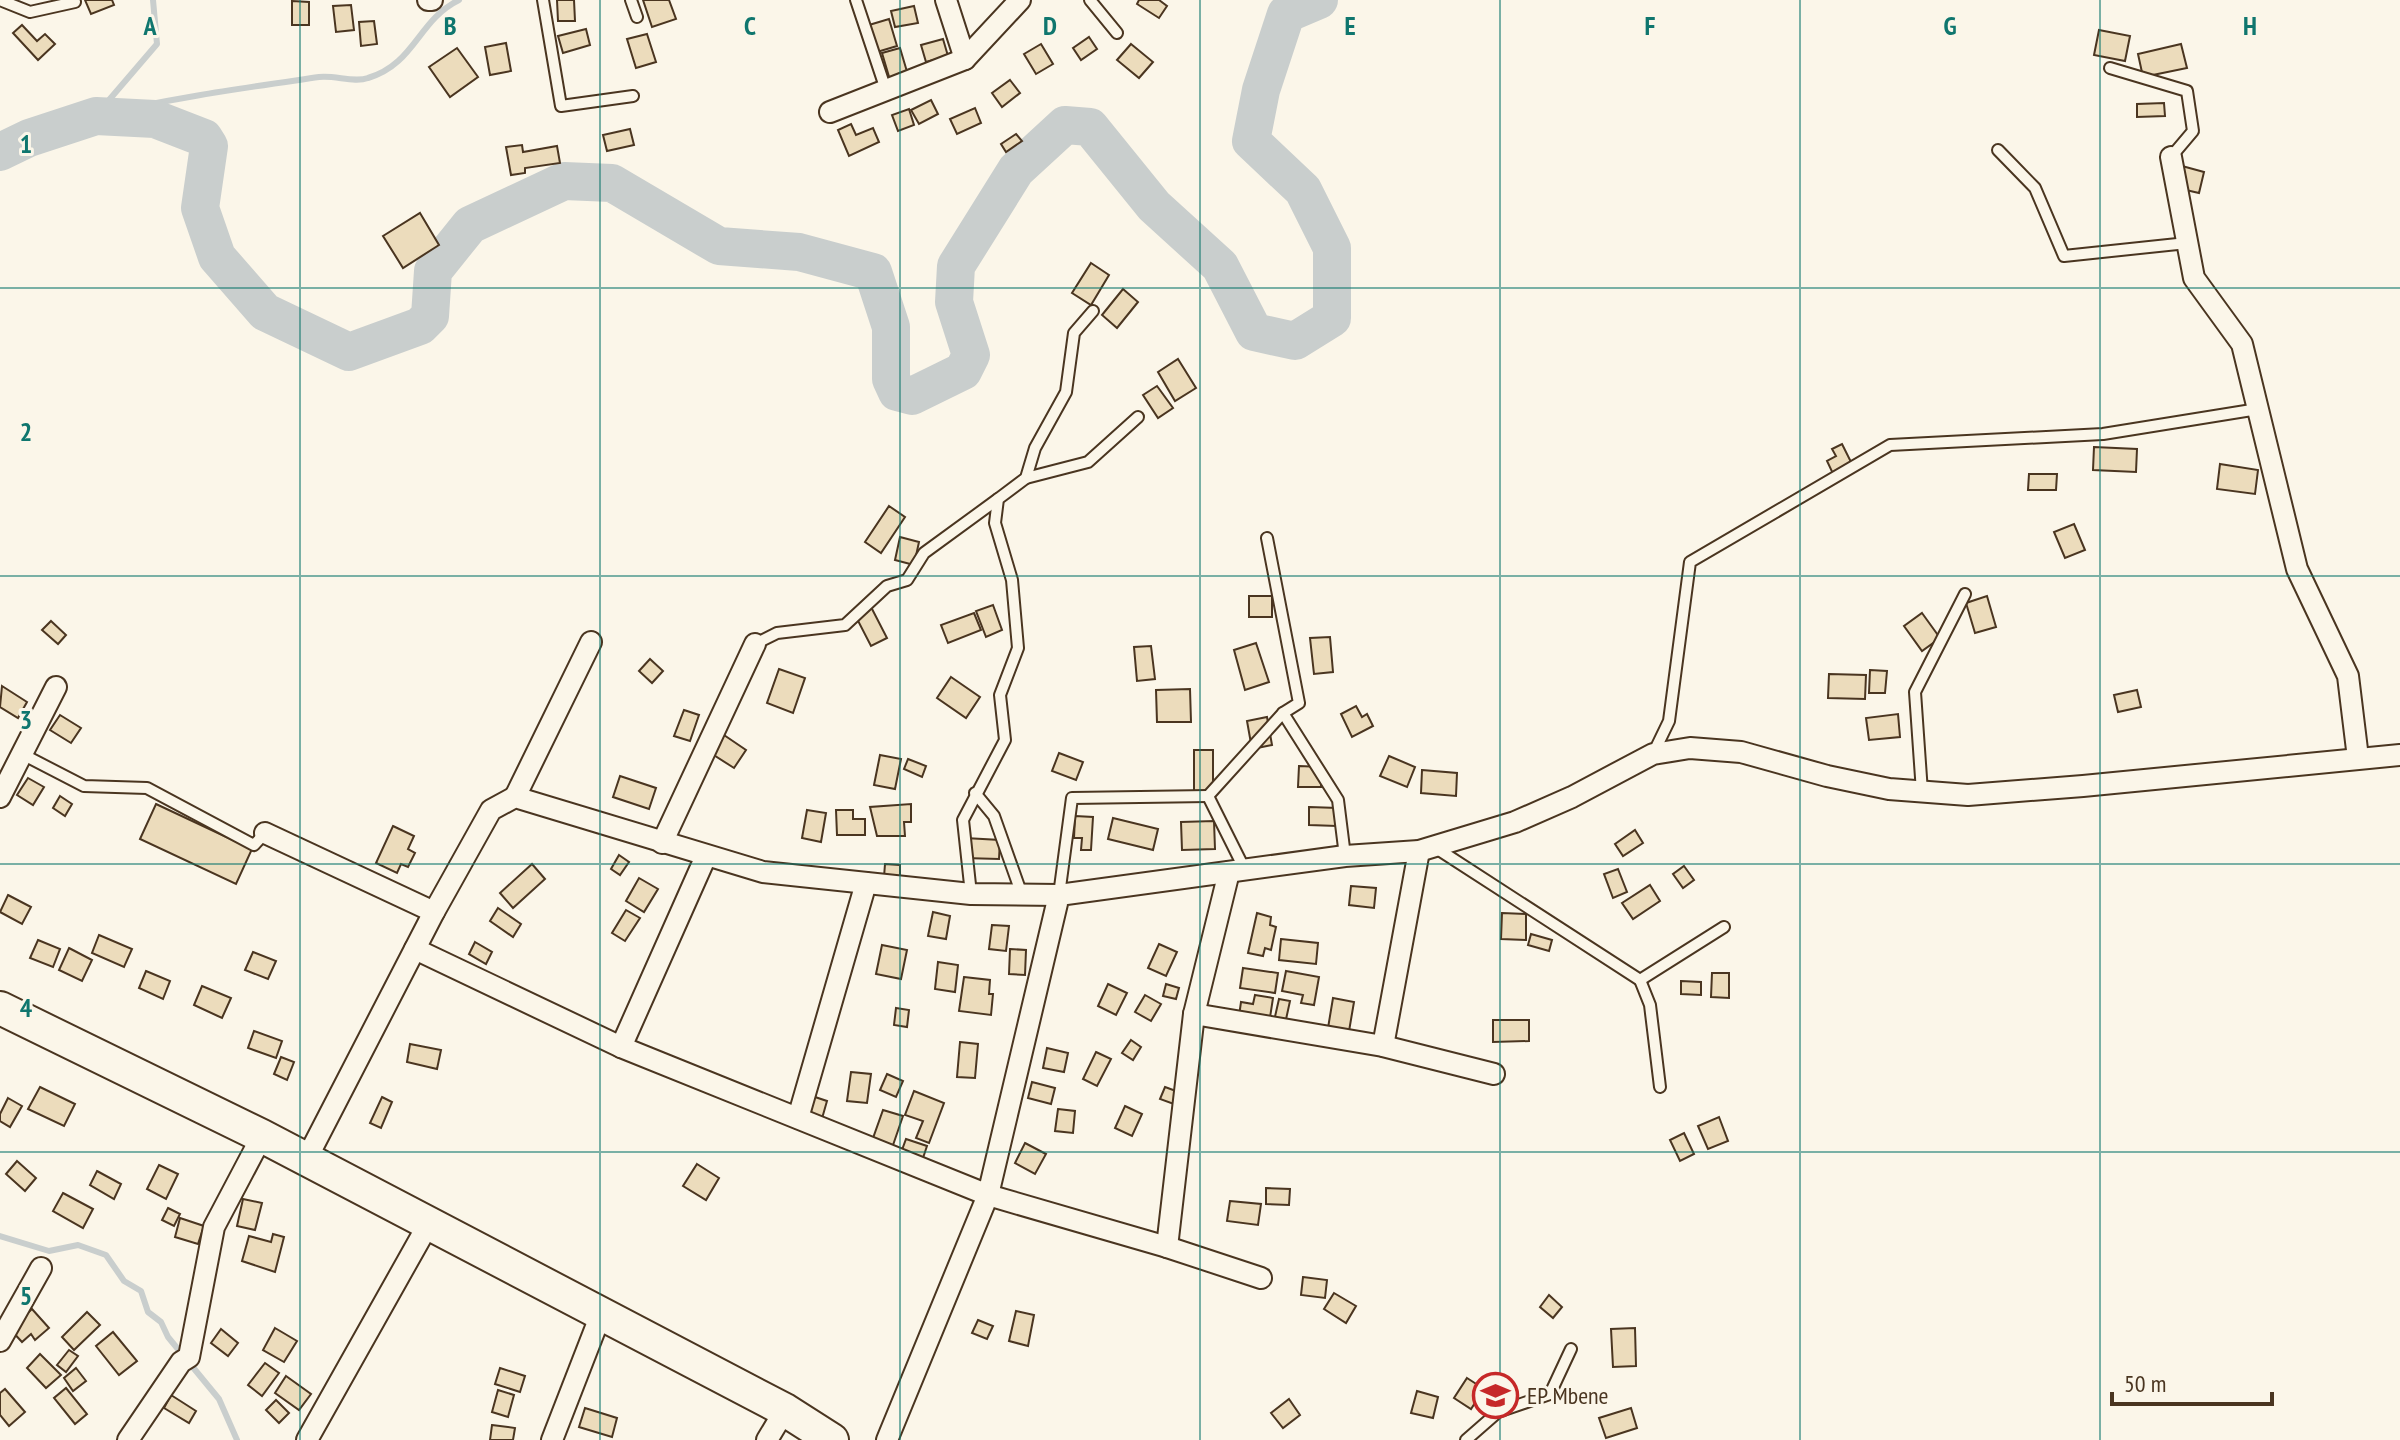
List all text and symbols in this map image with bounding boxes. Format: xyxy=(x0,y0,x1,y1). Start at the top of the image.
text: A xyxy=(142,9,157,42)
text: B xyxy=(444,9,457,42)
text: C xyxy=(744,9,756,42)
text: D xyxy=(1043,9,1057,42)
text: E xyxy=(1344,9,1356,42)
text: F xyxy=(1645,9,1656,42)
text: G xyxy=(1943,9,1957,42)
text: H xyxy=(2243,9,2257,42)
text: 1 xyxy=(20,127,32,160)
text: 2 xyxy=(20,415,32,448)
text: 3 xyxy=(20,703,32,736)
text: 4 xyxy=(20,991,33,1024)
text: 5 xyxy=(20,1279,32,1312)
scale bar xyxy=(2112,1356,2272,1406)
text: 50 m xyxy=(2124,1368,2166,1399)
school or university icon: EP Mbene xyxy=(1472,1372,1520,1420)
place label: EP Mbene xyxy=(1527,1380,1609,1411)

